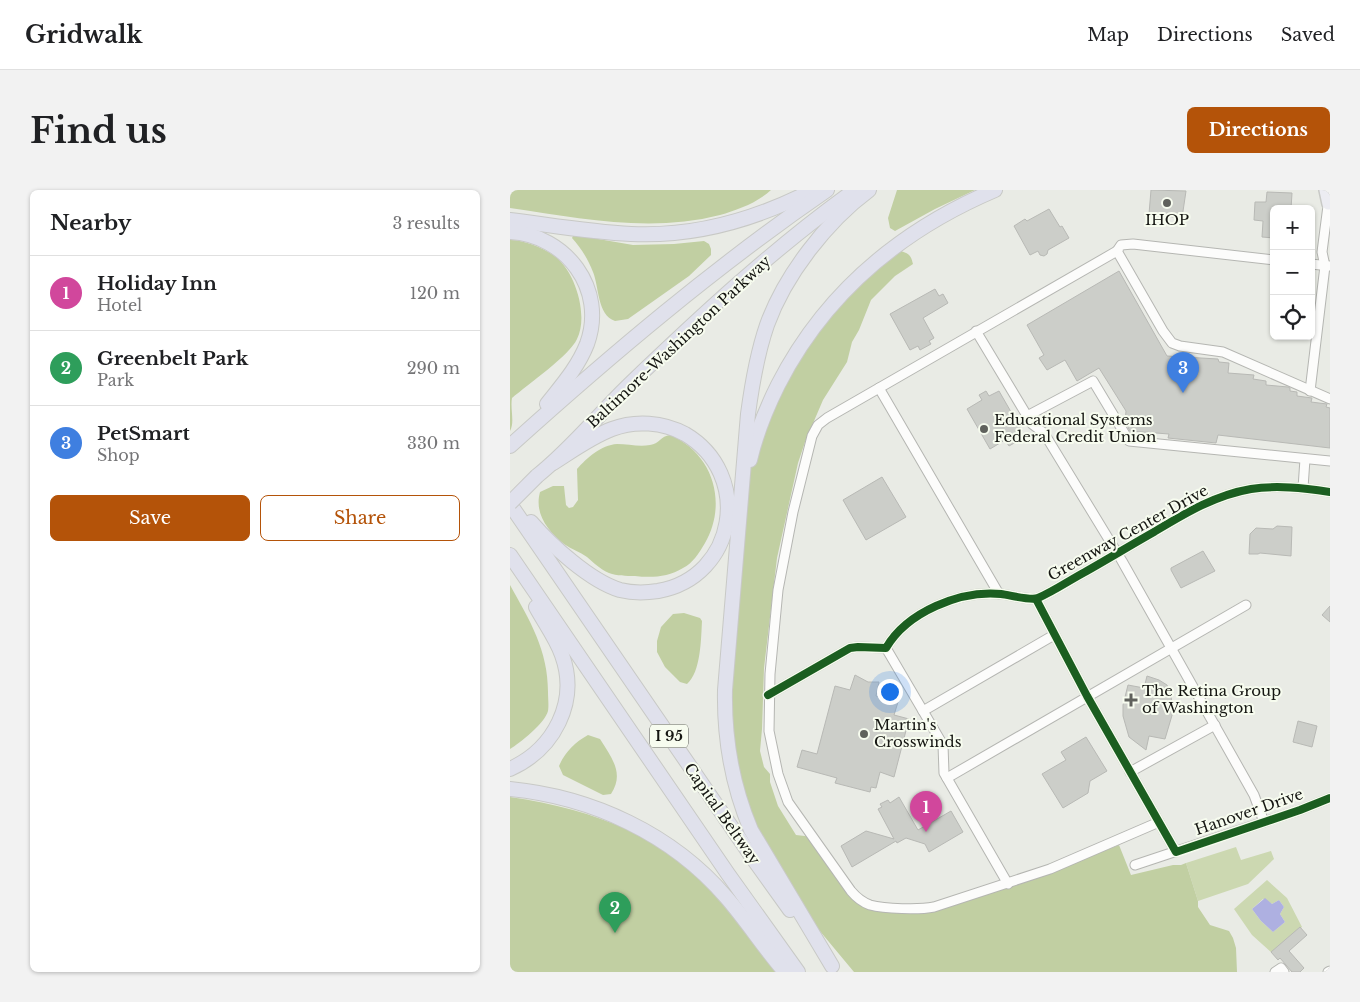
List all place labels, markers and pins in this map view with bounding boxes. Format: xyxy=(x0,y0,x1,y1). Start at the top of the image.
marker: IHOP xyxy=(1161,197,1173,209)
place label: IHOP xyxy=(1145,210,1189,229)
pin: 3 xyxy=(1167,352,1199,393)
place label: Educational Systems Federal Credit Union xyxy=(994,410,1156,446)
marker: Educational Systems Federal Credit Union xyxy=(978,423,990,435)
place label: The Retina Group of Washington xyxy=(1142,681,1281,717)
marker: The Retina Group of Washington xyxy=(1124,693,1138,707)
place label: Martin's Crosswinds xyxy=(874,715,962,751)
marker: Martin's Crosswinds xyxy=(858,728,870,740)
pin: 1 xyxy=(910,791,942,832)
pin: 2 xyxy=(599,892,631,933)

